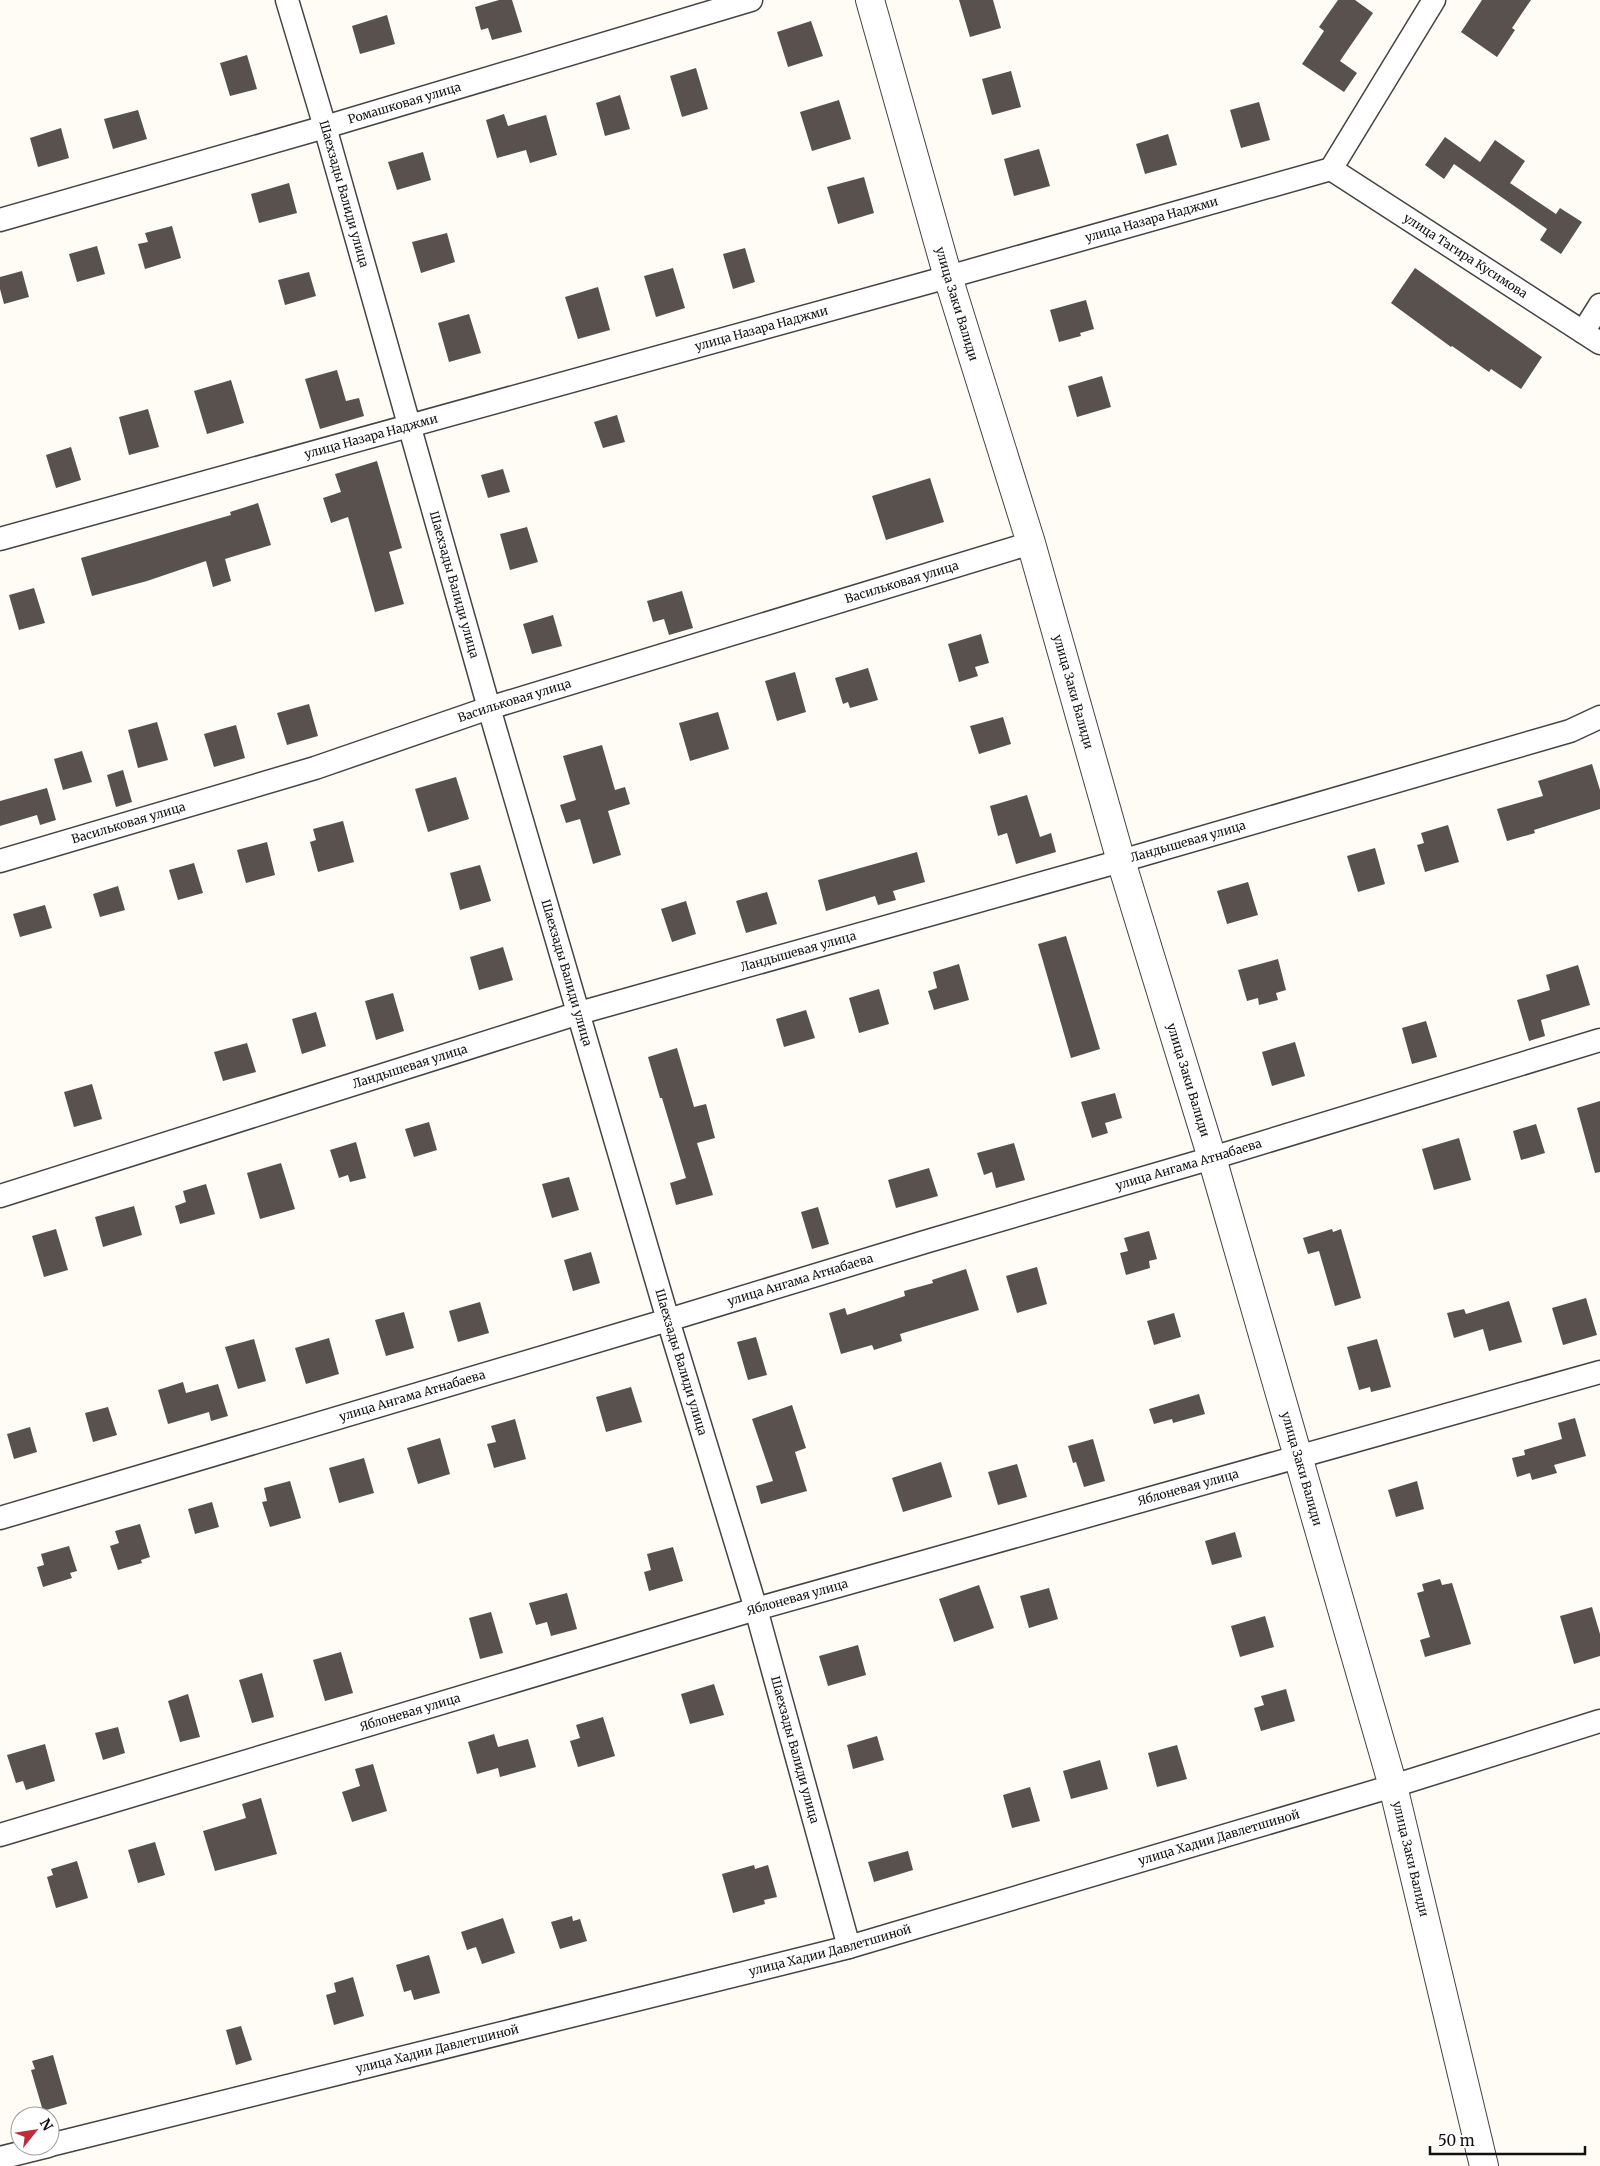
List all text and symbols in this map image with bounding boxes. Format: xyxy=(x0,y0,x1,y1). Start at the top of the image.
street label: Ромашковая улица xyxy=(346,79,463,127)
street label: Шаехзады Валиди улица xyxy=(316,118,372,270)
street label: улица Назара Наджми xyxy=(1083,193,1220,245)
street label: улица Тагира Кусимова xyxy=(1401,210,1531,301)
street label: улица Заки Валиди xyxy=(933,245,982,362)
street label: улица Назара Наджми xyxy=(693,303,830,354)
street label: улица Назара Наджми xyxy=(303,410,439,462)
street label: Шаехзады Валиди улица xyxy=(427,509,483,660)
street label: Васильковая улица xyxy=(843,557,961,606)
street label: улица Заки Валиди xyxy=(1050,633,1097,751)
street label: Васильковая улица xyxy=(456,675,573,725)
street label: Васильковая улица xyxy=(70,799,188,846)
street label: Ландышевая улица xyxy=(1129,817,1248,865)
street label: Шаехзады Валиди улица xyxy=(538,897,596,1048)
street label: Ландышевая улица xyxy=(739,928,858,974)
street label: улица Заки Валиди xyxy=(1164,1021,1213,1139)
street label: Ландышевая улица xyxy=(351,1041,470,1091)
street label: улица Ангама Атнабаева xyxy=(1114,1135,1264,1193)
street label: улица Ангама Атнабаева xyxy=(725,1250,875,1309)
street label: Шаехзады Валиди улица xyxy=(652,1287,711,1438)
street label: улица Ангама Атнабаева xyxy=(337,1366,487,1424)
street label: улица Заки Валиди xyxy=(1278,1410,1326,1528)
street label: Яблоневая улица xyxy=(1136,1466,1241,1508)
street label: Яблоневая улица xyxy=(745,1575,850,1618)
street label: Шаехзады Валиди улица xyxy=(768,1674,823,1826)
street label: Яблоневая улица xyxy=(358,1690,463,1734)
street label: улица Заки Валиди xyxy=(1390,1799,1432,1918)
street label: улица Хадии Давлетшиной xyxy=(1136,1806,1301,1868)
street label: улица Хадии Давлетшиной xyxy=(747,1921,913,1979)
street label: улица Хадии Давлетшиной xyxy=(354,2021,520,2076)
north arrow xyxy=(10,2106,60,2156)
text: N xyxy=(36,2115,57,2134)
scale bar xyxy=(1430,2124,1585,2156)
text: 50 m xyxy=(1438,2131,1475,2150)

